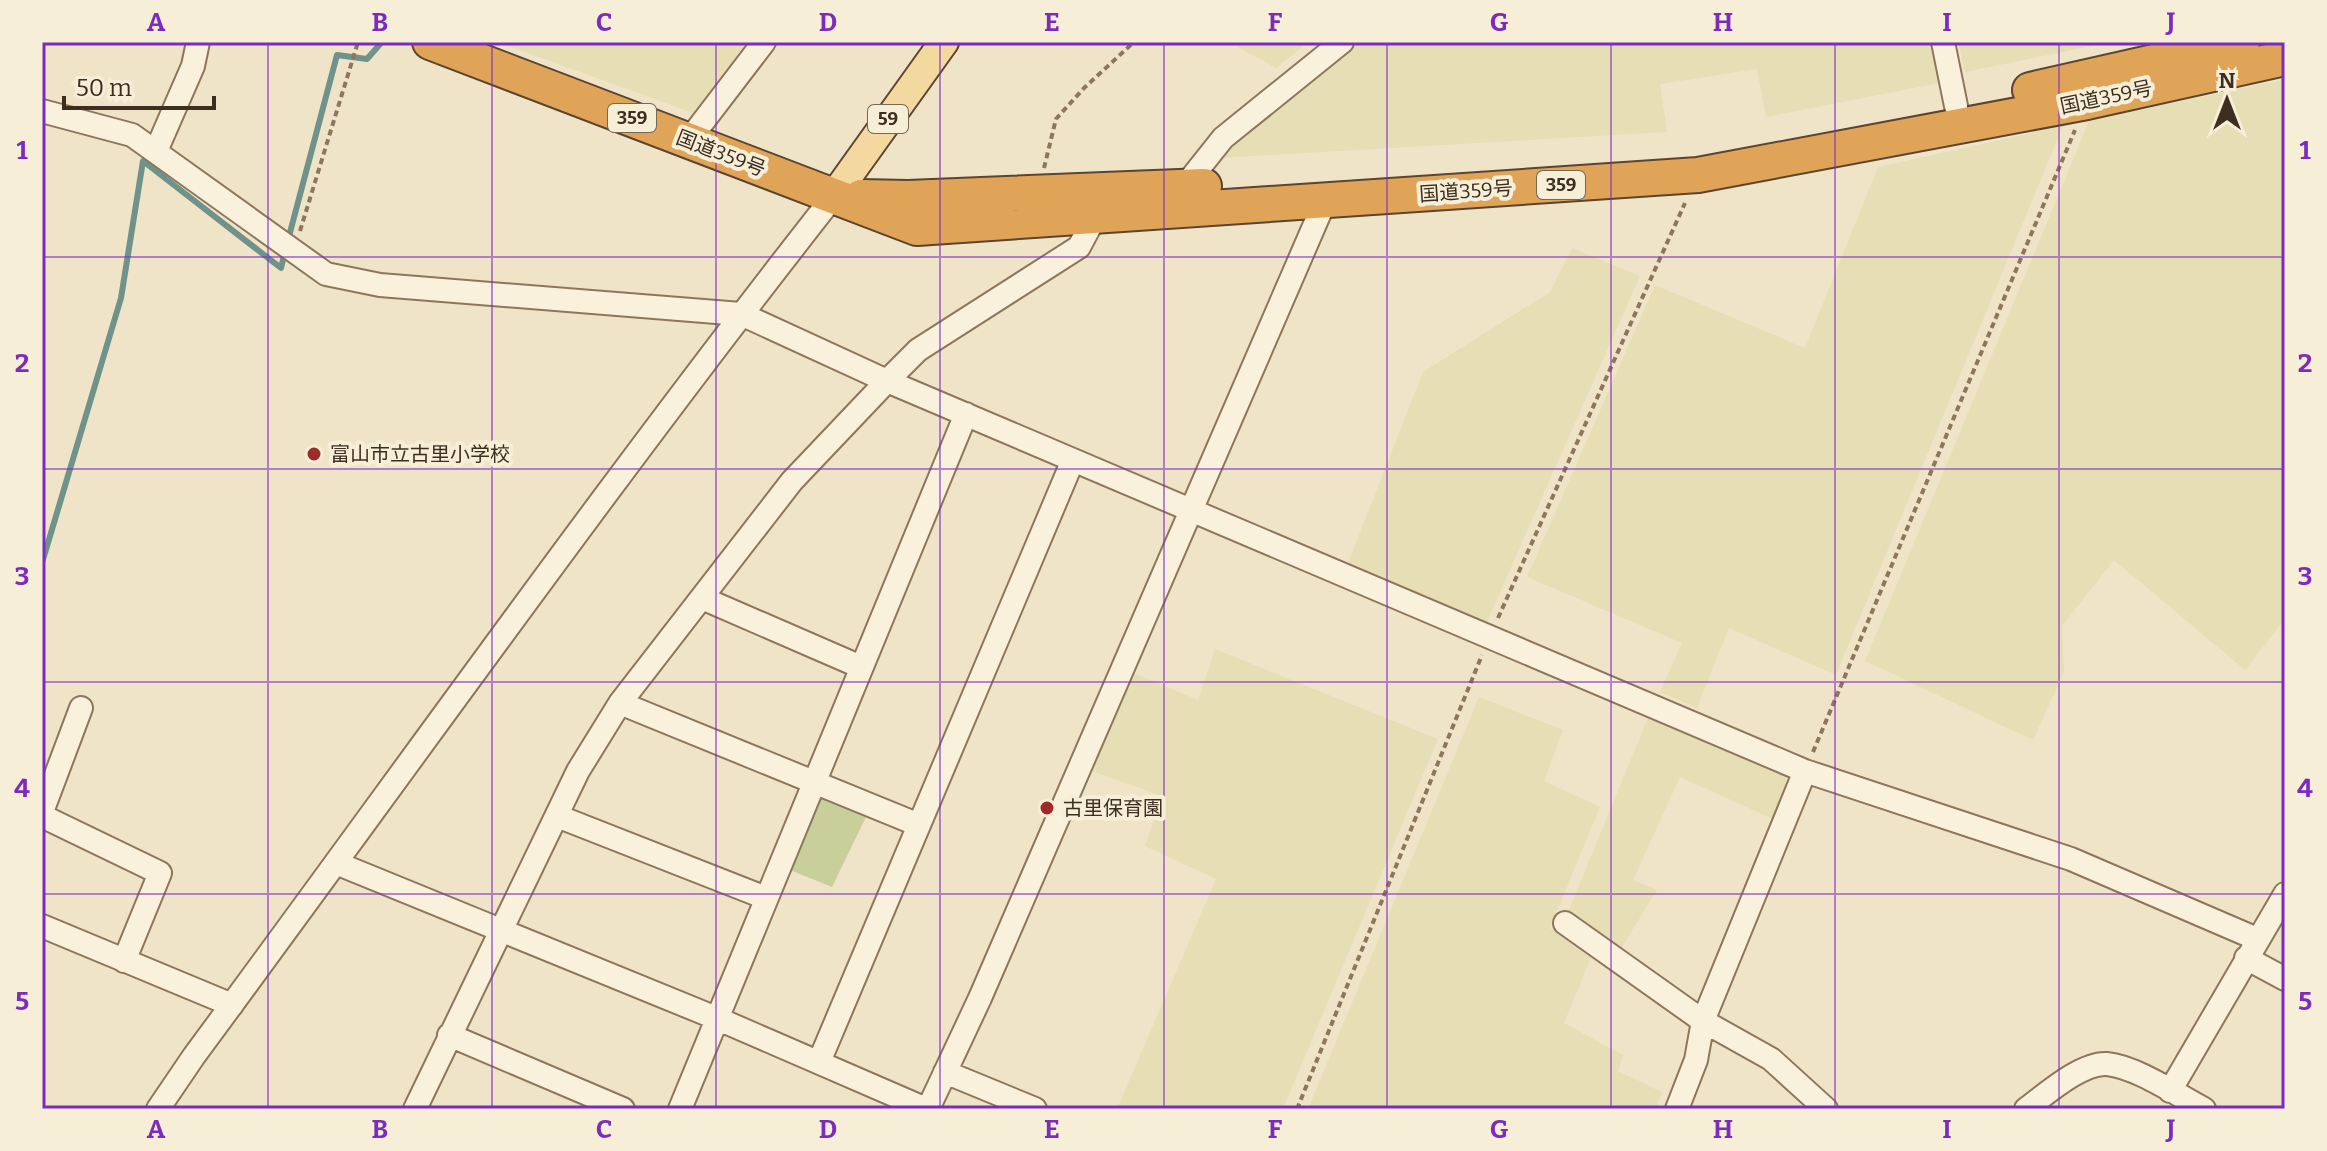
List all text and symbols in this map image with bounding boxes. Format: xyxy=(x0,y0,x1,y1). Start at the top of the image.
text: A xyxy=(147,7,166,38)
text: B xyxy=(372,7,388,38)
text: C xyxy=(596,7,612,38)
text: D xyxy=(819,7,837,38)
text: E xyxy=(1044,7,1060,38)
text: F xyxy=(1268,7,1283,38)
text: G xyxy=(1490,7,1509,38)
text: H xyxy=(1713,7,1733,38)
text: I xyxy=(1942,7,1952,38)
text: J xyxy=(2165,7,2176,38)
scale bar xyxy=(64,60,214,110)
north arrow xyxy=(2187,60,2267,140)
text: N xyxy=(2219,67,2236,94)
text: 50 m xyxy=(76,74,132,102)
street label: 国道359号 xyxy=(2058,76,2154,118)
road number: 359 xyxy=(608,104,656,132)
road number: 59 xyxy=(868,105,908,133)
street label: 国道359号 xyxy=(673,125,769,181)
text: 1 xyxy=(16,135,28,166)
text: 1 xyxy=(2299,135,2311,166)
road number: 359 xyxy=(1537,171,1585,199)
street label: 国道359号 xyxy=(1418,176,1514,206)
text: 2 xyxy=(15,348,29,379)
text: 2 xyxy=(2298,348,2312,379)
place label: 富山市立古里小学校 xyxy=(330,442,510,466)
marker: 富山市立古里小学校 xyxy=(305,445,323,463)
text: 3 xyxy=(15,561,29,592)
text: 3 xyxy=(2298,561,2312,592)
text: 4 xyxy=(14,773,30,804)
text: 4 xyxy=(2297,773,2313,804)
place label: 古里保育園 xyxy=(1063,796,1163,820)
marker: 古里保育園 xyxy=(1038,799,1056,817)
text: 5 xyxy=(15,986,29,1017)
text: 5 xyxy=(2298,986,2312,1017)
text: A xyxy=(147,1114,166,1145)
text: B xyxy=(372,1114,388,1145)
text: C xyxy=(596,1114,612,1145)
text: D xyxy=(819,1114,837,1145)
text: E xyxy=(1044,1114,1060,1145)
text: F xyxy=(1268,1114,1283,1145)
text: G xyxy=(1490,1114,1509,1145)
text: H xyxy=(1713,1114,1733,1145)
text: I xyxy=(1942,1114,1952,1145)
text: J xyxy=(2165,1114,2176,1145)

